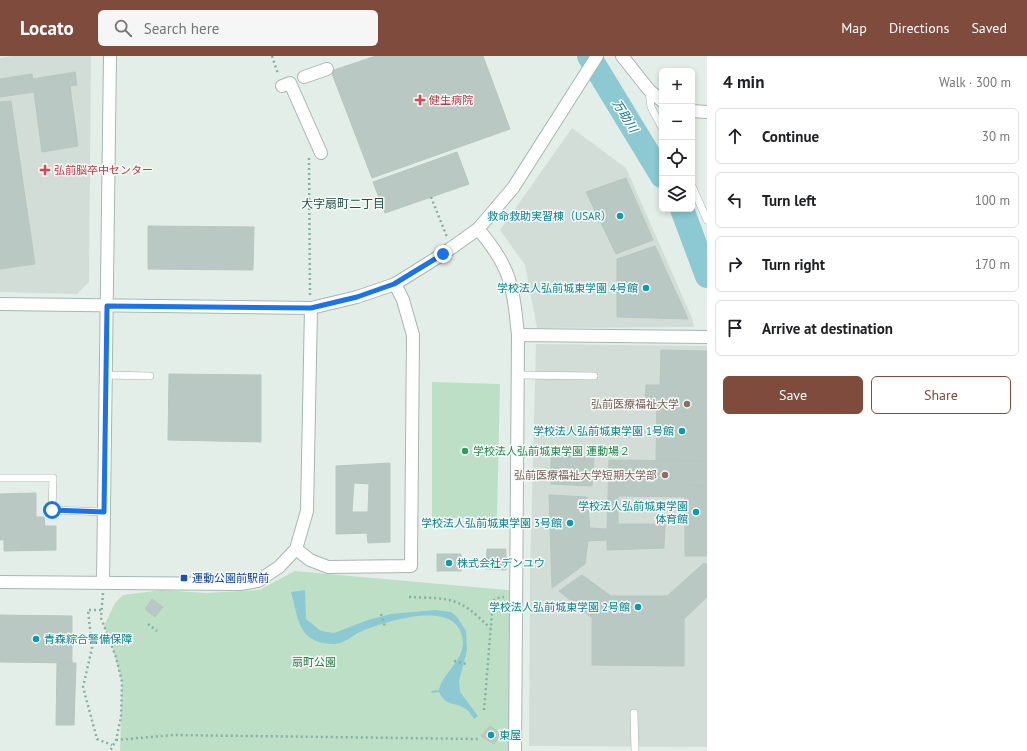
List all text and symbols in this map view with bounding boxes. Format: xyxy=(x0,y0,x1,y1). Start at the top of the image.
search box xyxy=(98,10,378,46)
text: Locato xyxy=(20,16,74,40)
icon: search xyxy=(112,17,134,39)
text: Search here xyxy=(144,19,219,38)
text: Map xyxy=(841,19,867,37)
text: Directions xyxy=(889,19,949,37)
text: Saved xyxy=(971,19,1007,37)
map controls xyxy=(659,68,695,212)
button: + xyxy=(659,68,695,104)
text: 4 min xyxy=(723,71,764,93)
text: Walk · 300 m xyxy=(939,74,1011,91)
place label: 健生病院 xyxy=(429,93,473,107)
marker: 健生病院 xyxy=(414,94,426,106)
water label: 万助川 xyxy=(610,96,642,137)
button: − xyxy=(659,104,695,140)
icon: ahead xyxy=(724,125,746,147)
text: Continue xyxy=(762,127,819,146)
text: 30 m xyxy=(982,128,1010,145)
button: locate xyxy=(659,140,695,176)
place label: 弘前脳卒中センター xyxy=(54,163,153,177)
marker: 弘前脳卒中センター xyxy=(39,164,51,176)
button: layers xyxy=(659,176,695,212)
icon: left xyxy=(724,189,746,211)
text: Turn left xyxy=(762,191,816,210)
text: 100 m xyxy=(975,192,1010,209)
district label: 大字扇町二丁目 xyxy=(301,196,385,211)
place label: 救命救助実習棟（USAR） xyxy=(487,209,612,223)
marker: 救命救助実習棟（USAR） xyxy=(615,211,625,221)
route end xyxy=(434,245,452,263)
icon: right xyxy=(724,253,746,275)
text: Turn right xyxy=(762,255,825,274)
text: 170 m xyxy=(975,256,1010,273)
place label: 学校法人弘前城東学園 4号館 xyxy=(497,281,638,295)
marker: 学校法人弘前城東学園 4号館 xyxy=(641,283,651,293)
icon: arrive xyxy=(724,317,746,339)
text: Arrive at destination xyxy=(762,319,893,338)
button: Save xyxy=(723,376,863,414)
button: Share xyxy=(871,376,1011,414)
place label: 弘前医療福祉大学 xyxy=(591,397,679,411)
marker: 弘前医療福祉大学 xyxy=(682,399,692,409)
place label: 学校法人弘前城東学園 1号館 xyxy=(533,424,674,438)
marker: 学校法人弘前城東学園 1号館 xyxy=(677,426,687,436)
place label: 学校法人弘前城東学園 運動場２ xyxy=(473,444,630,458)
marker: 学校法人弘前城東学園 運動場２ xyxy=(460,446,470,456)
place label: 弘前医療福祉大学短期大学部 xyxy=(514,468,657,482)
marker: 弘前医療福祉大学短期大学部 xyxy=(660,470,670,480)
place label: 学校法人弘前城東学園 体育館 xyxy=(578,499,688,526)
route start xyxy=(43,501,61,519)
marker: 学校法人弘前城東学園 体育館 xyxy=(691,507,701,517)
place label: 学校法人弘前城東学園 3号館 xyxy=(421,516,562,530)
marker: 学校法人弘前城東学園 3号館 xyxy=(565,518,575,528)
place label: 株式会社デンユウ xyxy=(457,556,545,570)
marker: 株式会社デンユウ xyxy=(444,558,454,568)
place label: 運動公園前駅前 xyxy=(192,571,269,585)
marker: 運動公園前駅前 xyxy=(179,573,189,583)
place label: 学校法人弘前城東学園 2号館 xyxy=(489,600,630,614)
marker: 学校法人弘前城東学園 2号館 xyxy=(633,602,643,612)
place label: 青森綜合警備保障 xyxy=(44,632,132,646)
marker: 青森綜合警備保障 xyxy=(31,634,41,644)
park label: 扇町公園 xyxy=(292,655,336,669)
place label: 東屋 xyxy=(499,728,521,742)
marker: 東屋 xyxy=(486,730,496,740)

